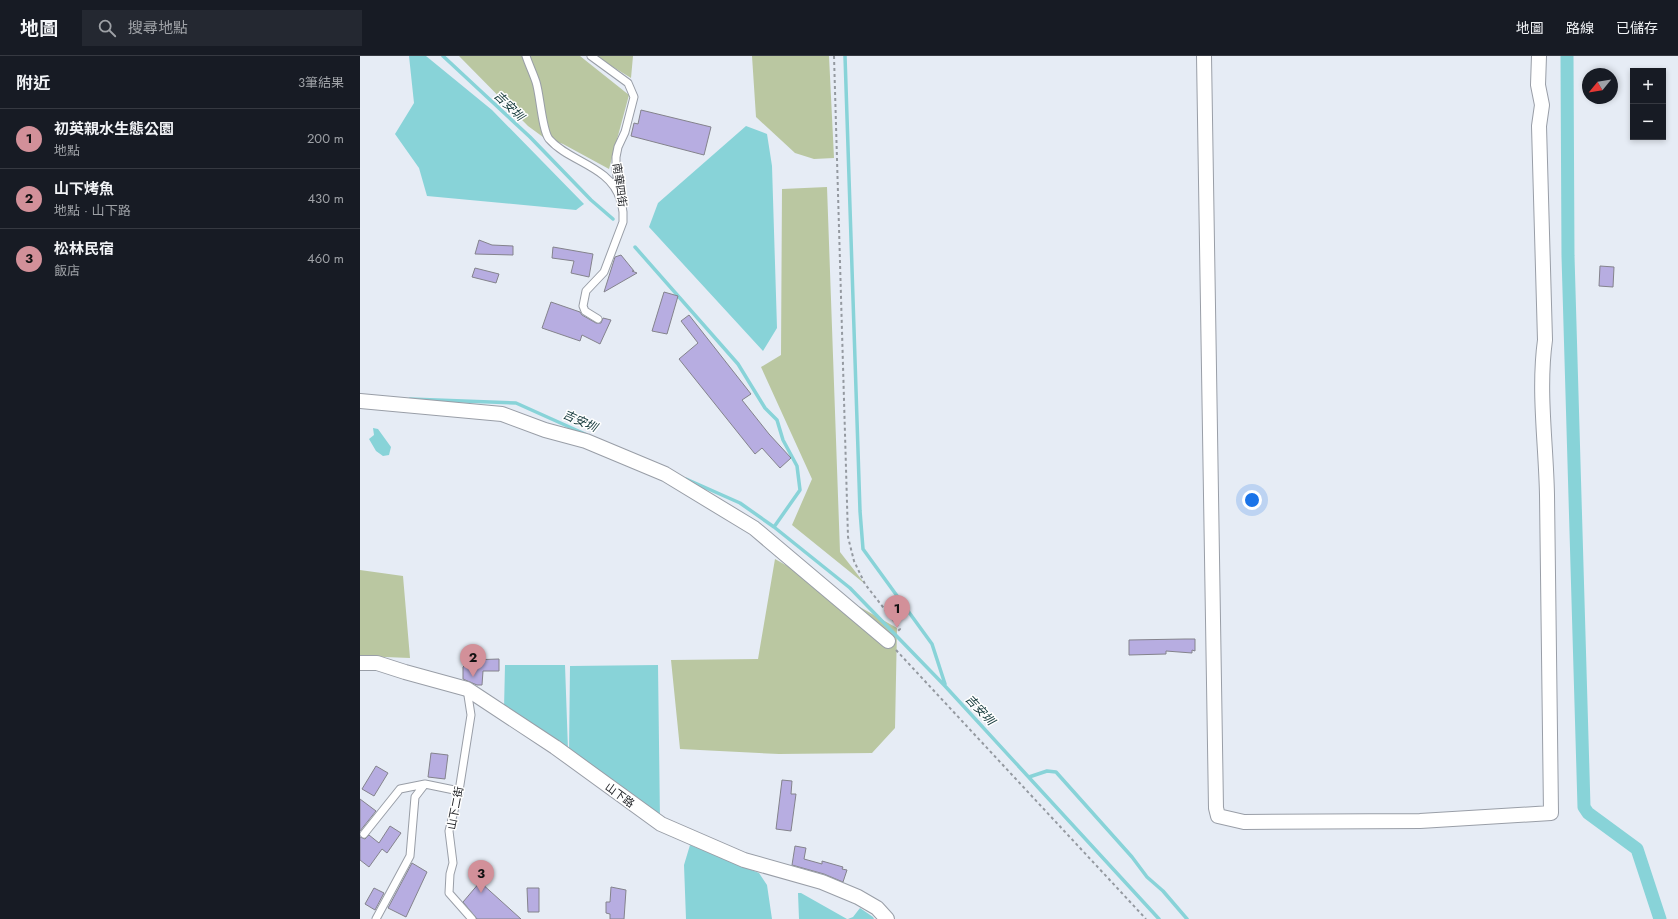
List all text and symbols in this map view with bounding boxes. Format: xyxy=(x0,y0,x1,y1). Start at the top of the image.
search box xyxy=(82,10,362,46)
text: 地圖 xyxy=(20,15,58,42)
icon: search xyxy=(96,17,118,39)
text: 搜尋地點 xyxy=(128,17,188,39)
text: 地圖 xyxy=(1516,18,1544,38)
text: 路線 xyxy=(1566,18,1594,38)
text: 已儲存 xyxy=(1616,18,1658,38)
north arrow xyxy=(1582,68,1618,104)
map controls xyxy=(1630,68,1666,140)
button: + xyxy=(1630,68,1666,104)
text: 附近 xyxy=(16,71,50,95)
text: 3筆結果 xyxy=(298,73,344,92)
water label: 吉安圳 xyxy=(490,87,530,126)
button: − xyxy=(1630,104,1666,140)
text: 初英親水生態公園 xyxy=(54,118,174,140)
text: 1 xyxy=(26,129,32,148)
text: 200 m xyxy=(307,129,344,148)
text: 地點 xyxy=(54,141,80,160)
street label: 南華四街 xyxy=(609,162,631,208)
text: 山下烤魚 xyxy=(54,178,114,200)
text: 2 xyxy=(25,189,33,208)
text: 430 m xyxy=(307,189,344,208)
text: 地點 · 山下路 xyxy=(54,201,131,220)
text: 松林民宿 xyxy=(54,238,114,260)
text: 3 xyxy=(25,249,33,268)
text: 460 m xyxy=(307,249,344,268)
text: 飯店 xyxy=(54,261,80,280)
water label: 吉安圳 xyxy=(560,405,602,437)
your location xyxy=(1242,490,1262,510)
pin: 1 xyxy=(884,595,910,628)
pin: 2 xyxy=(460,644,486,677)
water label: 吉安圳 xyxy=(961,691,1000,731)
street label: 山下路 xyxy=(602,779,638,811)
street label: 山下二街 xyxy=(443,785,467,831)
pin: 3 xyxy=(468,860,494,893)

